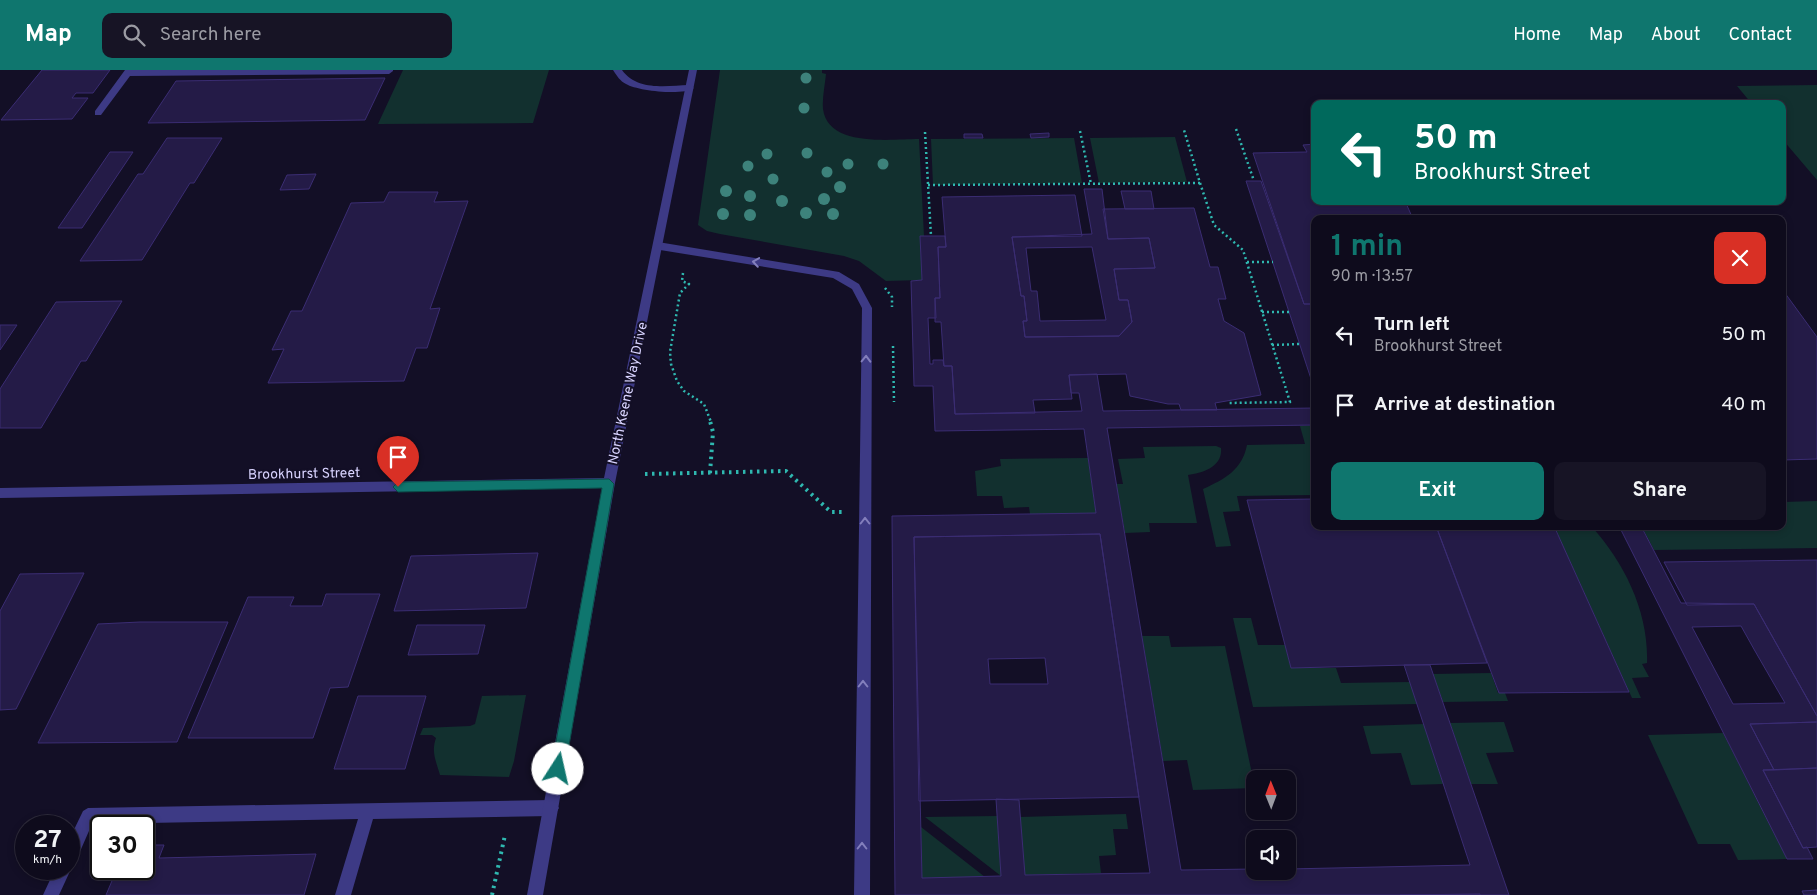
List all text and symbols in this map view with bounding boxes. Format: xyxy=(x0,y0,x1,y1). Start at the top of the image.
search box xyxy=(102,13,452,58)
text: Map xyxy=(25,20,72,50)
icon: search xyxy=(120,21,148,49)
text: Search here xyxy=(160,23,261,47)
text: Home xyxy=(1513,24,1561,47)
text: Map xyxy=(1589,24,1623,47)
text: About xyxy=(1651,24,1700,47)
text: Contact xyxy=(1728,24,1792,47)
text: 50 m xyxy=(1414,117,1498,161)
icon: left xyxy=(1331,120,1396,185)
text: Brookhurst Street xyxy=(1414,160,1590,187)
text: 1 min xyxy=(1331,229,1403,266)
button: close xyxy=(1714,232,1766,284)
one-way arrow xyxy=(752,258,760,268)
text: 90 m · 13:57 xyxy=(1331,267,1413,287)
text: Turn left xyxy=(1374,313,1450,337)
street label: North Keene Way Drive xyxy=(605,321,652,466)
icon: left xyxy=(1331,321,1359,349)
text: 50 m xyxy=(1721,323,1766,347)
text: Brookhurst Street xyxy=(1374,337,1502,357)
one-way arrow xyxy=(861,355,871,362)
icon: arrive xyxy=(1331,391,1359,419)
text: Arrive at destination xyxy=(1374,393,1555,417)
text: 40 m xyxy=(1721,393,1766,417)
pin xyxy=(377,436,419,487)
icon: arrive xyxy=(384,443,412,471)
button: Exit xyxy=(1331,462,1544,520)
button: Share xyxy=(1554,462,1766,520)
street label: Brookhurst Street xyxy=(248,465,360,484)
one-way arrow xyxy=(860,517,870,525)
one-way arrow xyxy=(858,680,869,688)
position arrow xyxy=(531,742,583,794)
north arrow xyxy=(1246,770,1296,820)
map controls xyxy=(1246,770,1296,880)
speed limit sign: 30 xyxy=(90,815,155,880)
text: 27 xyxy=(33,825,62,857)
button: sound xyxy=(1246,830,1296,880)
one-way arrow xyxy=(857,842,867,850)
text: km/h xyxy=(33,852,62,868)

